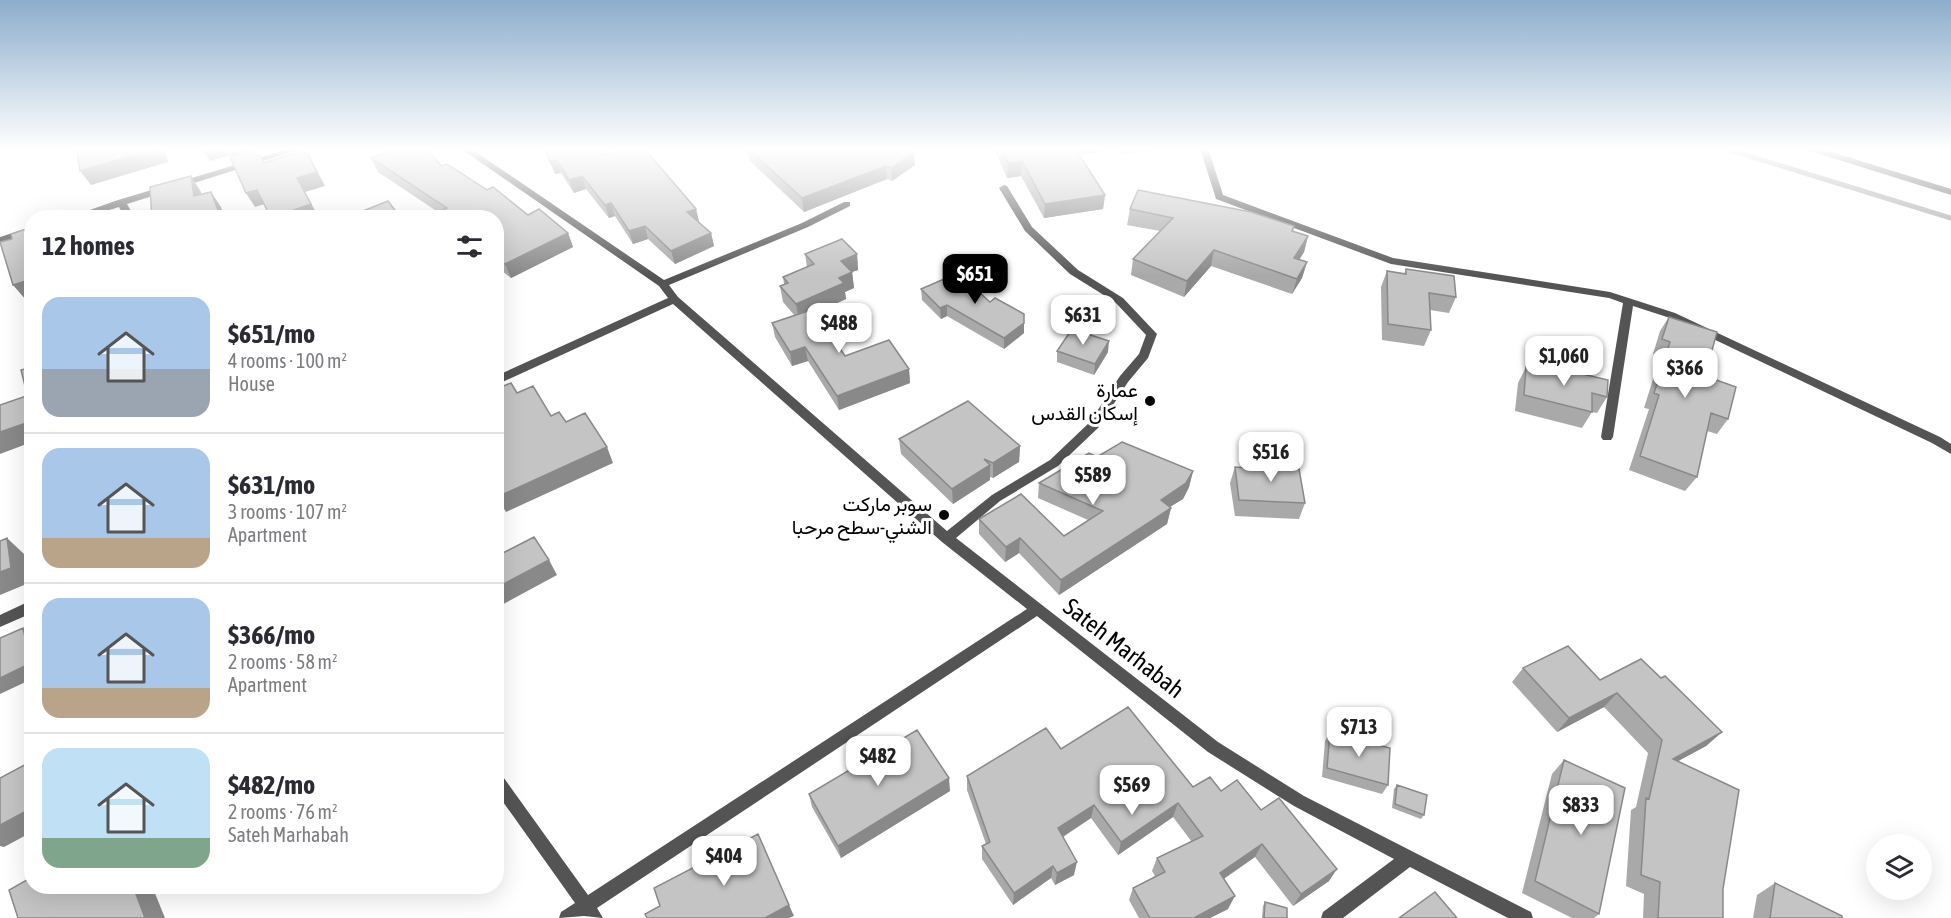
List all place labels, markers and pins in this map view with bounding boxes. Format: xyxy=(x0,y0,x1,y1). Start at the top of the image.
pin: $651 xyxy=(939,254,1011,305)
pin: $631 xyxy=(1047,295,1119,346)
pin: $488 xyxy=(803,303,875,354)
pin: $1,060 xyxy=(1515,336,1613,387)
pin: $366 xyxy=(1649,348,1721,399)
place label: عمارة إسكان القدس xyxy=(1031,378,1138,426)
marker: عمارة إسكان القدس xyxy=(1143,394,1157,408)
pin: $516 xyxy=(1235,432,1307,483)
pin: $589 xyxy=(1057,455,1129,506)
place label: سوبر ماركت الشني-سطح مرحبا xyxy=(792,492,932,544)
marker: سوبر ماركت الشني-سطح مرحبا xyxy=(937,508,951,522)
pin: $713 xyxy=(1323,707,1395,758)
pin: $482 xyxy=(842,736,914,787)
pin: $569 xyxy=(1096,765,1168,816)
pin: $833 xyxy=(1545,785,1617,836)
pin: $404 xyxy=(688,836,760,887)

